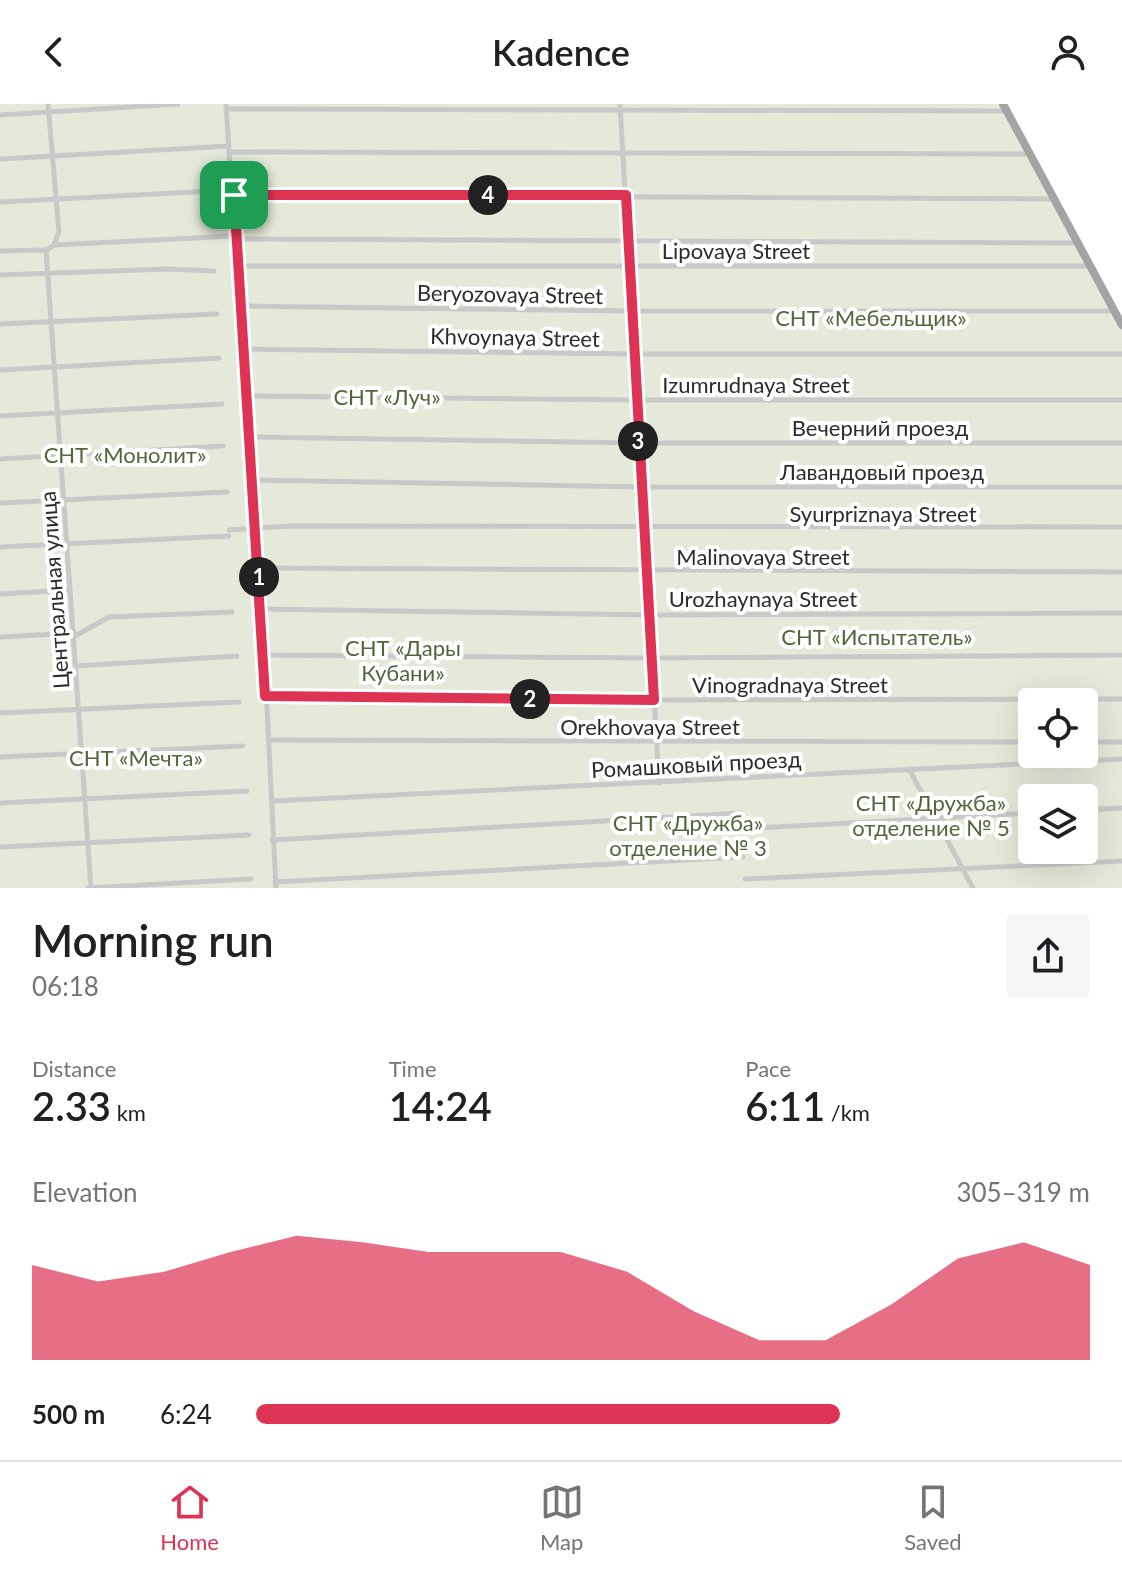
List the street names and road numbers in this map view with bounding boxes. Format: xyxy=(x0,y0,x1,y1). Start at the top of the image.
street label: Lipovaya Street xyxy=(662,237,810,264)
street label: Beryozovaya Street xyxy=(417,279,603,309)
street label: Khvoynaya Street xyxy=(430,322,600,352)
street label: Izumrudnaya Street xyxy=(662,371,850,398)
street label: Вечерний проезд xyxy=(792,414,969,441)
street label: Лавандовый проезд xyxy=(779,458,984,485)
street label: Центральная улица xyxy=(34,490,74,690)
street label: Syurpriznaya Street xyxy=(789,500,977,527)
street label: Malinovaya Street xyxy=(676,543,850,570)
street label: Urozhaynaya Street xyxy=(669,585,857,612)
street label: Vinogradnaya Street xyxy=(692,671,888,698)
street label: Orekhovaya Street xyxy=(560,713,740,740)
street label: Ромашковый проезд xyxy=(590,745,802,783)

